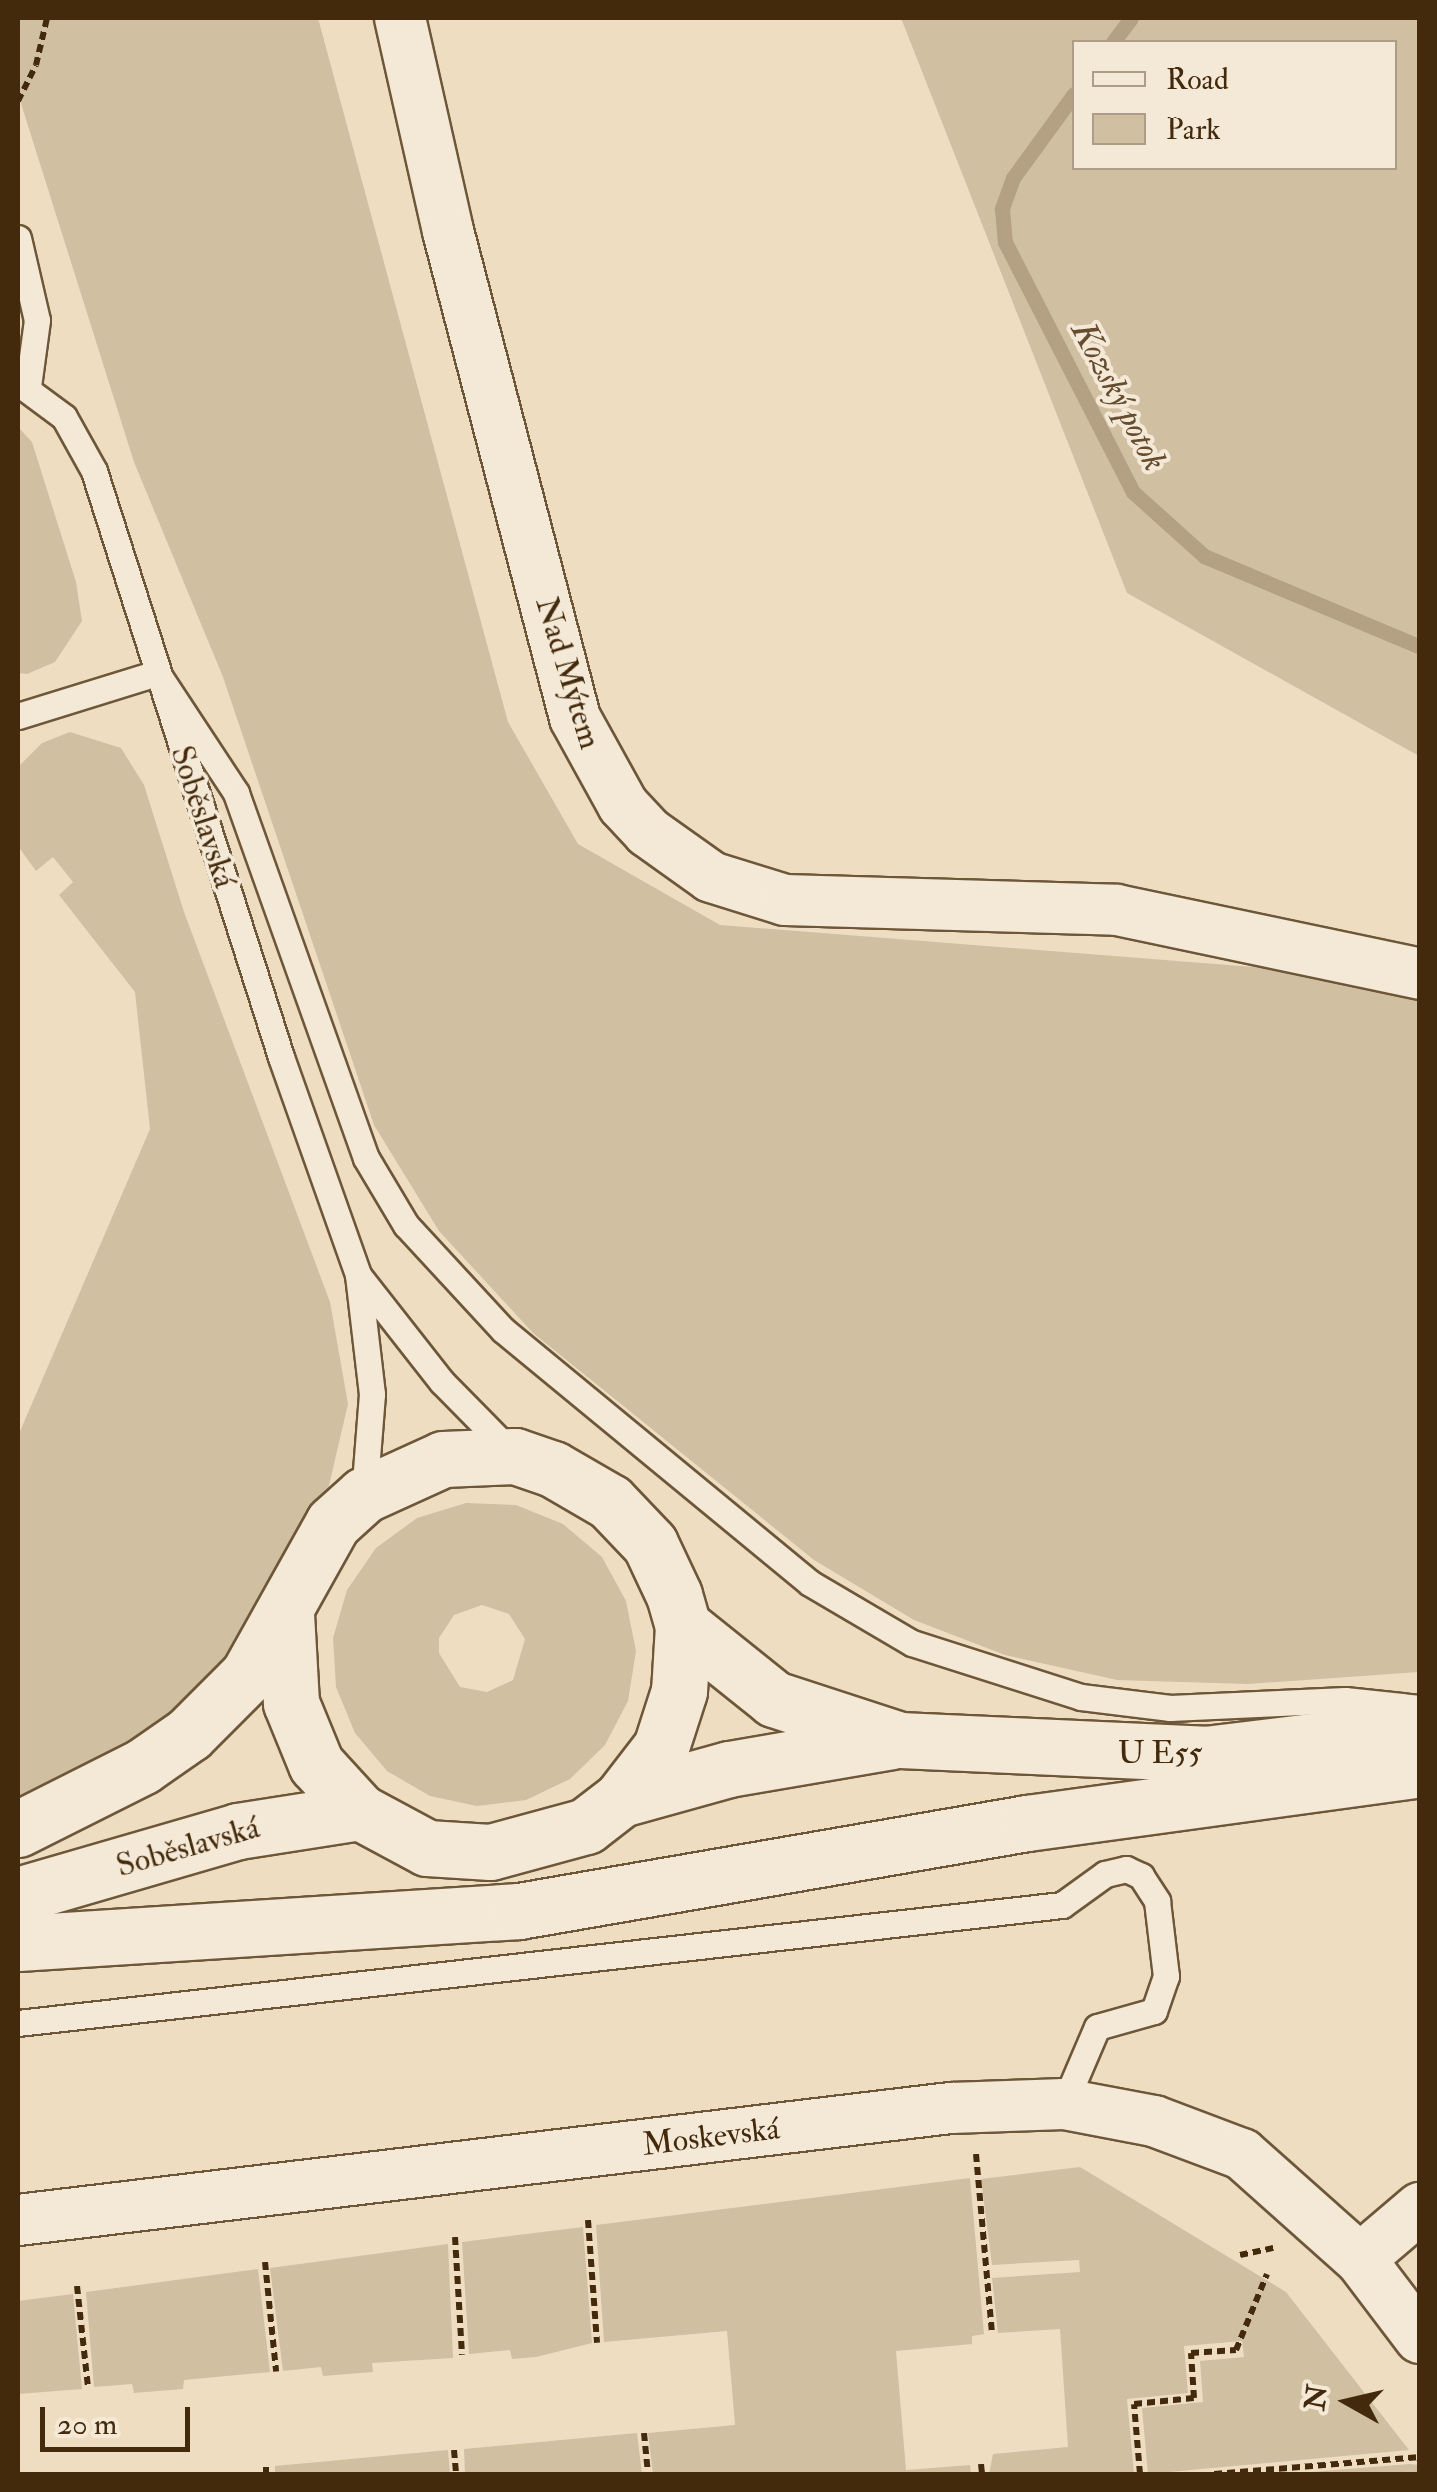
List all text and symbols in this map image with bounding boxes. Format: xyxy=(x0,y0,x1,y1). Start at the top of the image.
legend xyxy=(1072,40,1397,170)
text: Road xyxy=(1166,61,1229,98)
text: Park xyxy=(1166,111,1221,148)
water label: Kozský potok xyxy=(1062,314,1176,478)
street label: Nad Mýtem xyxy=(527,593,609,753)
street label: Soběslavská xyxy=(162,741,244,893)
street label: U E55 xyxy=(1118,1734,1202,1772)
street label: Soběslavská xyxy=(112,1808,264,1886)
street label: Moskevská xyxy=(640,2110,782,2164)
north arrow xyxy=(1297,2352,1397,2452)
text: N xyxy=(1298,2383,1336,2413)
scale bar xyxy=(45,2387,195,2449)
text: 20 m xyxy=(57,2406,117,2443)

